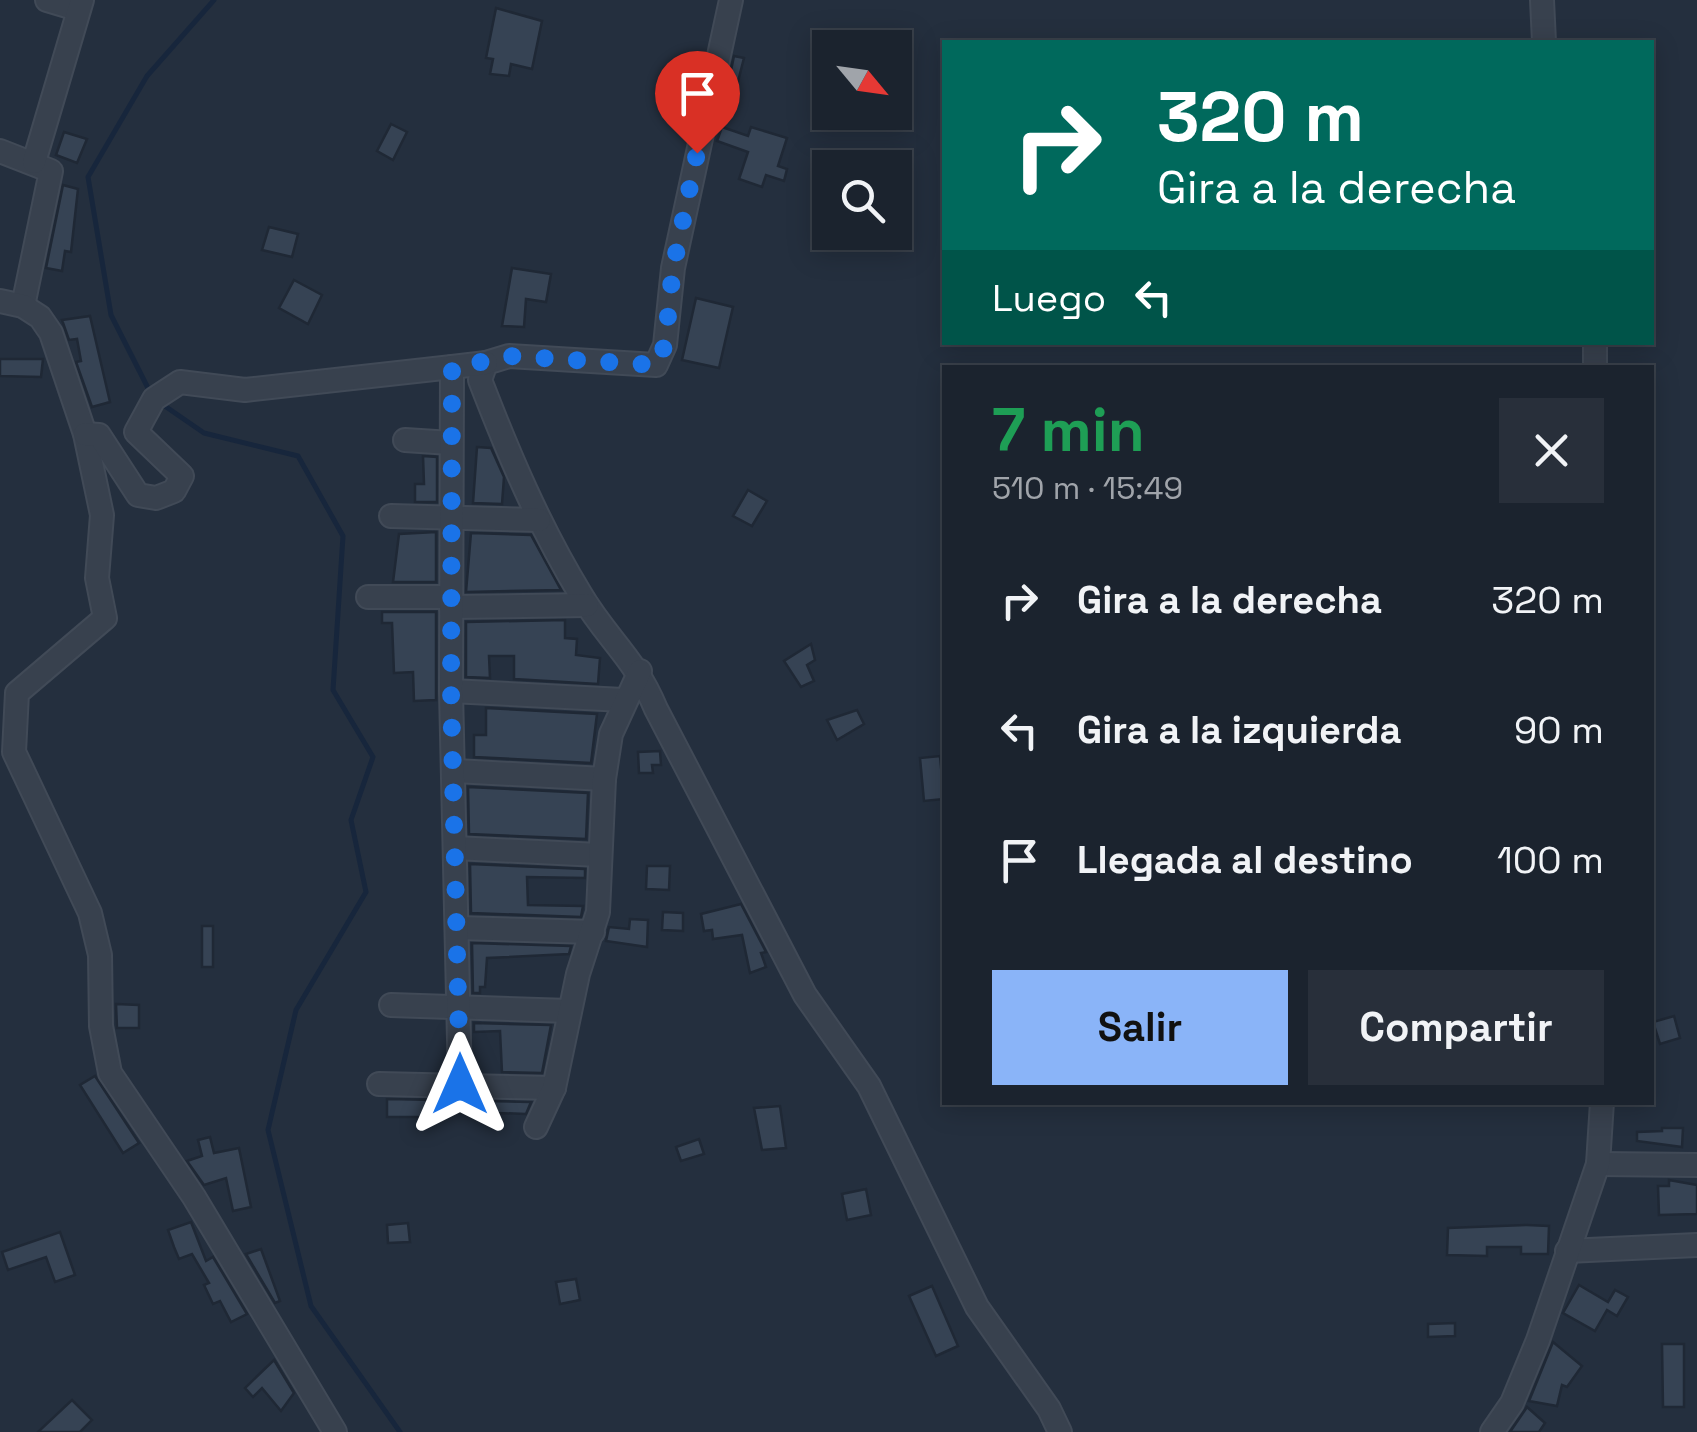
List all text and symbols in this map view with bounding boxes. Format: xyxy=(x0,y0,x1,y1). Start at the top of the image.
north arrow xyxy=(812,30,912,130)
map controls xyxy=(812,30,912,250)
pin xyxy=(655,51,740,154)
icon: arrive xyxy=(670,66,725,121)
text: 320 m xyxy=(1157,72,1364,161)
icon: right xyxy=(992,80,1122,210)
button: search xyxy=(812,150,912,250)
text: Gira a la derecha xyxy=(1157,159,1516,216)
icon: left xyxy=(1126,270,1181,325)
text: Luego xyxy=(992,274,1106,322)
text: 7 min xyxy=(992,392,1145,469)
button: close xyxy=(1499,398,1604,503)
text: 510 m · 15:49 xyxy=(992,468,1183,508)
icon: right xyxy=(992,573,1047,628)
text: Gira a la derecha xyxy=(1077,576,1382,624)
text: 320 m xyxy=(1491,576,1604,624)
icon: left xyxy=(992,703,1047,758)
text: Gira a la izquierda xyxy=(1077,706,1402,754)
text: 90 m xyxy=(1514,706,1604,754)
icon: arrive xyxy=(992,833,1047,888)
text: Llegada al destino xyxy=(1077,836,1413,884)
text: 100 m xyxy=(1497,836,1604,884)
button: Salir xyxy=(992,970,1288,1085)
button: Compartir xyxy=(1308,970,1604,1085)
position arrow xyxy=(408,1032,512,1136)

